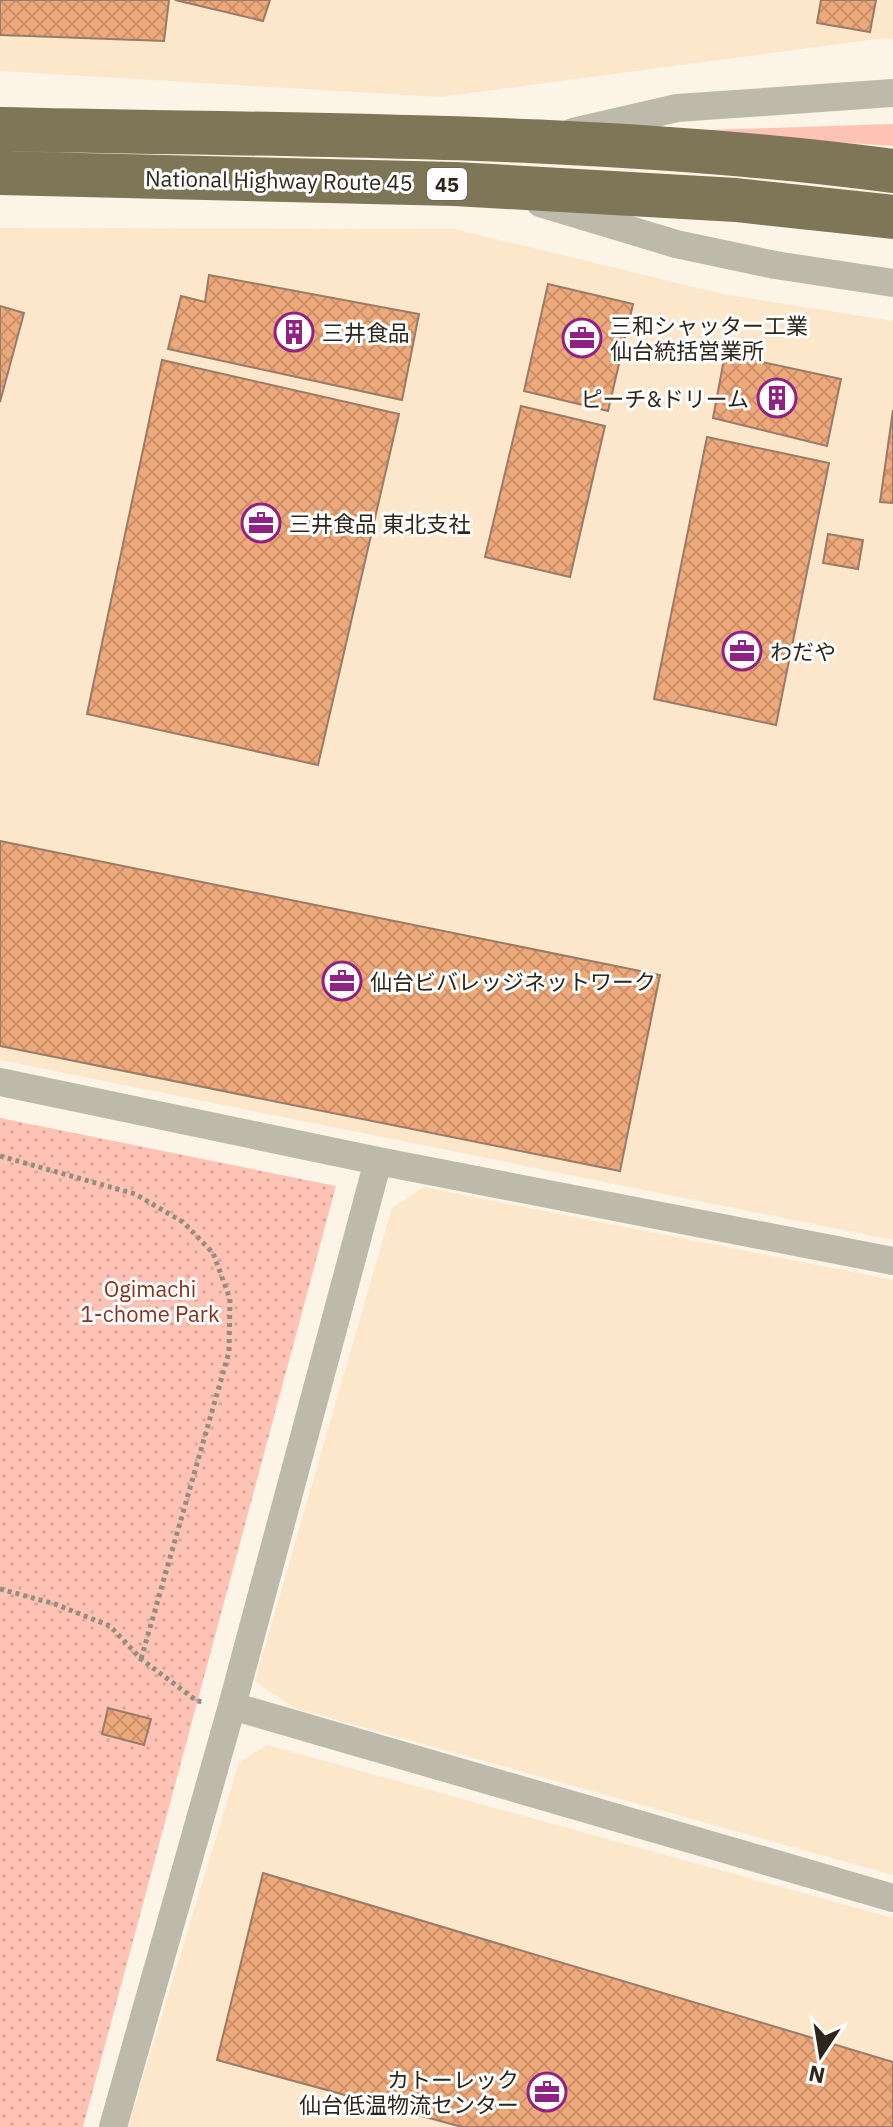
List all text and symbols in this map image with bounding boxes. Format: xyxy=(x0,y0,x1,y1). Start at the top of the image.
street label: National Highway Route 45 xyxy=(145,163,413,197)
road number: 45 xyxy=(427,168,467,200)
building icon: 三井食品 xyxy=(273,311,315,353)
place label: 三和シャッター工業 仙台統括営業所 xyxy=(610,311,808,365)
office icon: 三和シャッター工業 仙台統括営業所 xyxy=(561,317,603,359)
place label: 三井食品 xyxy=(322,318,410,347)
building icon: ピーチ&ドリーム xyxy=(756,377,798,419)
place label: ピーチ&ドリーム xyxy=(580,384,749,413)
office icon: 三井食品 東北支社 xyxy=(240,502,282,544)
place label: 三井食品 東北支社 xyxy=(289,509,470,538)
office icon: わだや xyxy=(721,630,763,672)
place label: わだや xyxy=(770,637,836,666)
office icon: 仙台ビバレッジネットワーク xyxy=(321,960,363,1002)
place label: 仙台ビバレッジネットワーク xyxy=(370,967,656,996)
park label: Ogimachi 1-chome Park xyxy=(80,1274,220,1328)
north arrow xyxy=(781,2015,861,2095)
text: N xyxy=(806,2059,828,2091)
place label: カトーレック 仙台低温物流センター xyxy=(299,2065,519,2119)
office icon: カトーレック 仙台低温物流センター xyxy=(526,2071,568,2113)

